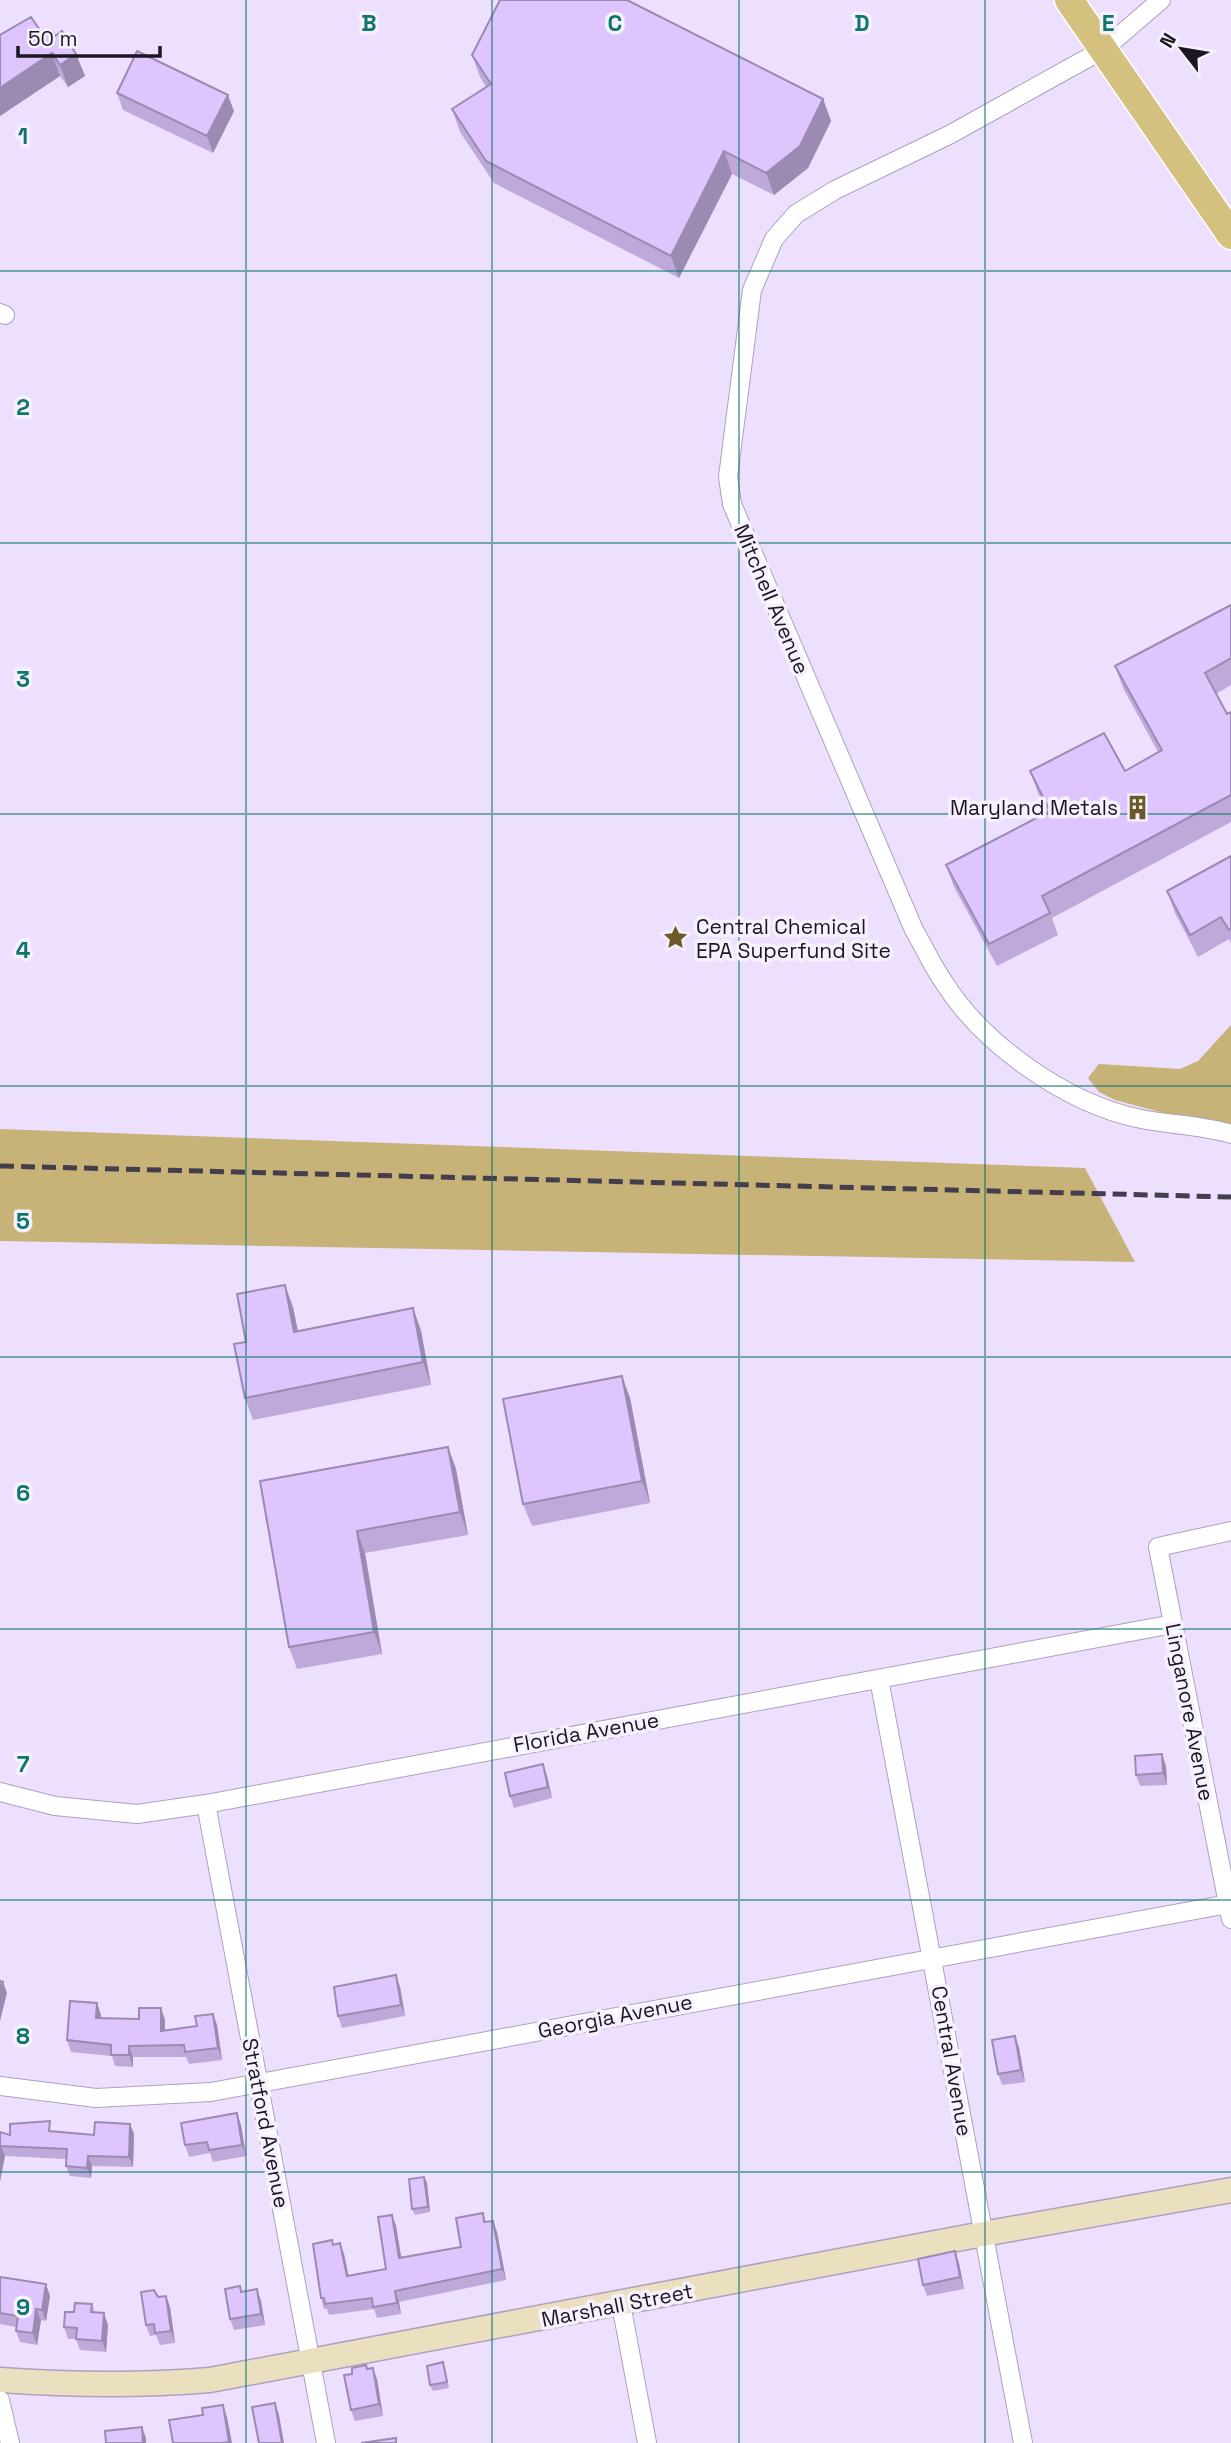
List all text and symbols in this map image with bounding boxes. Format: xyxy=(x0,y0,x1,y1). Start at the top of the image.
text: B xyxy=(361,8,377,38)
text: C xyxy=(608,8,622,38)
text: D xyxy=(854,8,870,38)
text: E xyxy=(1102,8,1114,38)
scale bar xyxy=(18,14,159,58)
north arrow xyxy=(1147,14,1217,84)
text: 50 m xyxy=(28,25,78,52)
text: N xyxy=(1154,29,1182,52)
text: 1 xyxy=(18,121,28,151)
text: 2 xyxy=(16,392,30,422)
street label: Mitchell Avenue xyxy=(728,520,816,678)
text: 3 xyxy=(16,664,30,694)
building icon: Maryland Metals xyxy=(1124,793,1152,821)
place label: Maryland Metals xyxy=(950,794,1118,821)
place label: Central Chemical EPA Superfund Site xyxy=(696,913,891,964)
place icon: Central Chemical EPA Superfund Site xyxy=(662,924,690,952)
text: 4 xyxy=(16,935,31,965)
text: 5 xyxy=(16,1206,30,1236)
text: 6 xyxy=(16,1478,30,1508)
street label: Linganore Avenue xyxy=(1160,1621,1220,1803)
street label: Florida Avenue xyxy=(511,1706,661,1758)
text: 7 xyxy=(17,1749,30,1779)
street label: Central Avenue xyxy=(925,1984,979,2138)
street label: Georgia Avenue xyxy=(535,1988,695,2044)
text: 8 xyxy=(16,2021,30,2051)
street label: Stratford Avenue xyxy=(236,2036,296,2210)
street label: Marshall Street xyxy=(539,2277,695,2333)
text: 9 xyxy=(16,2292,30,2322)

